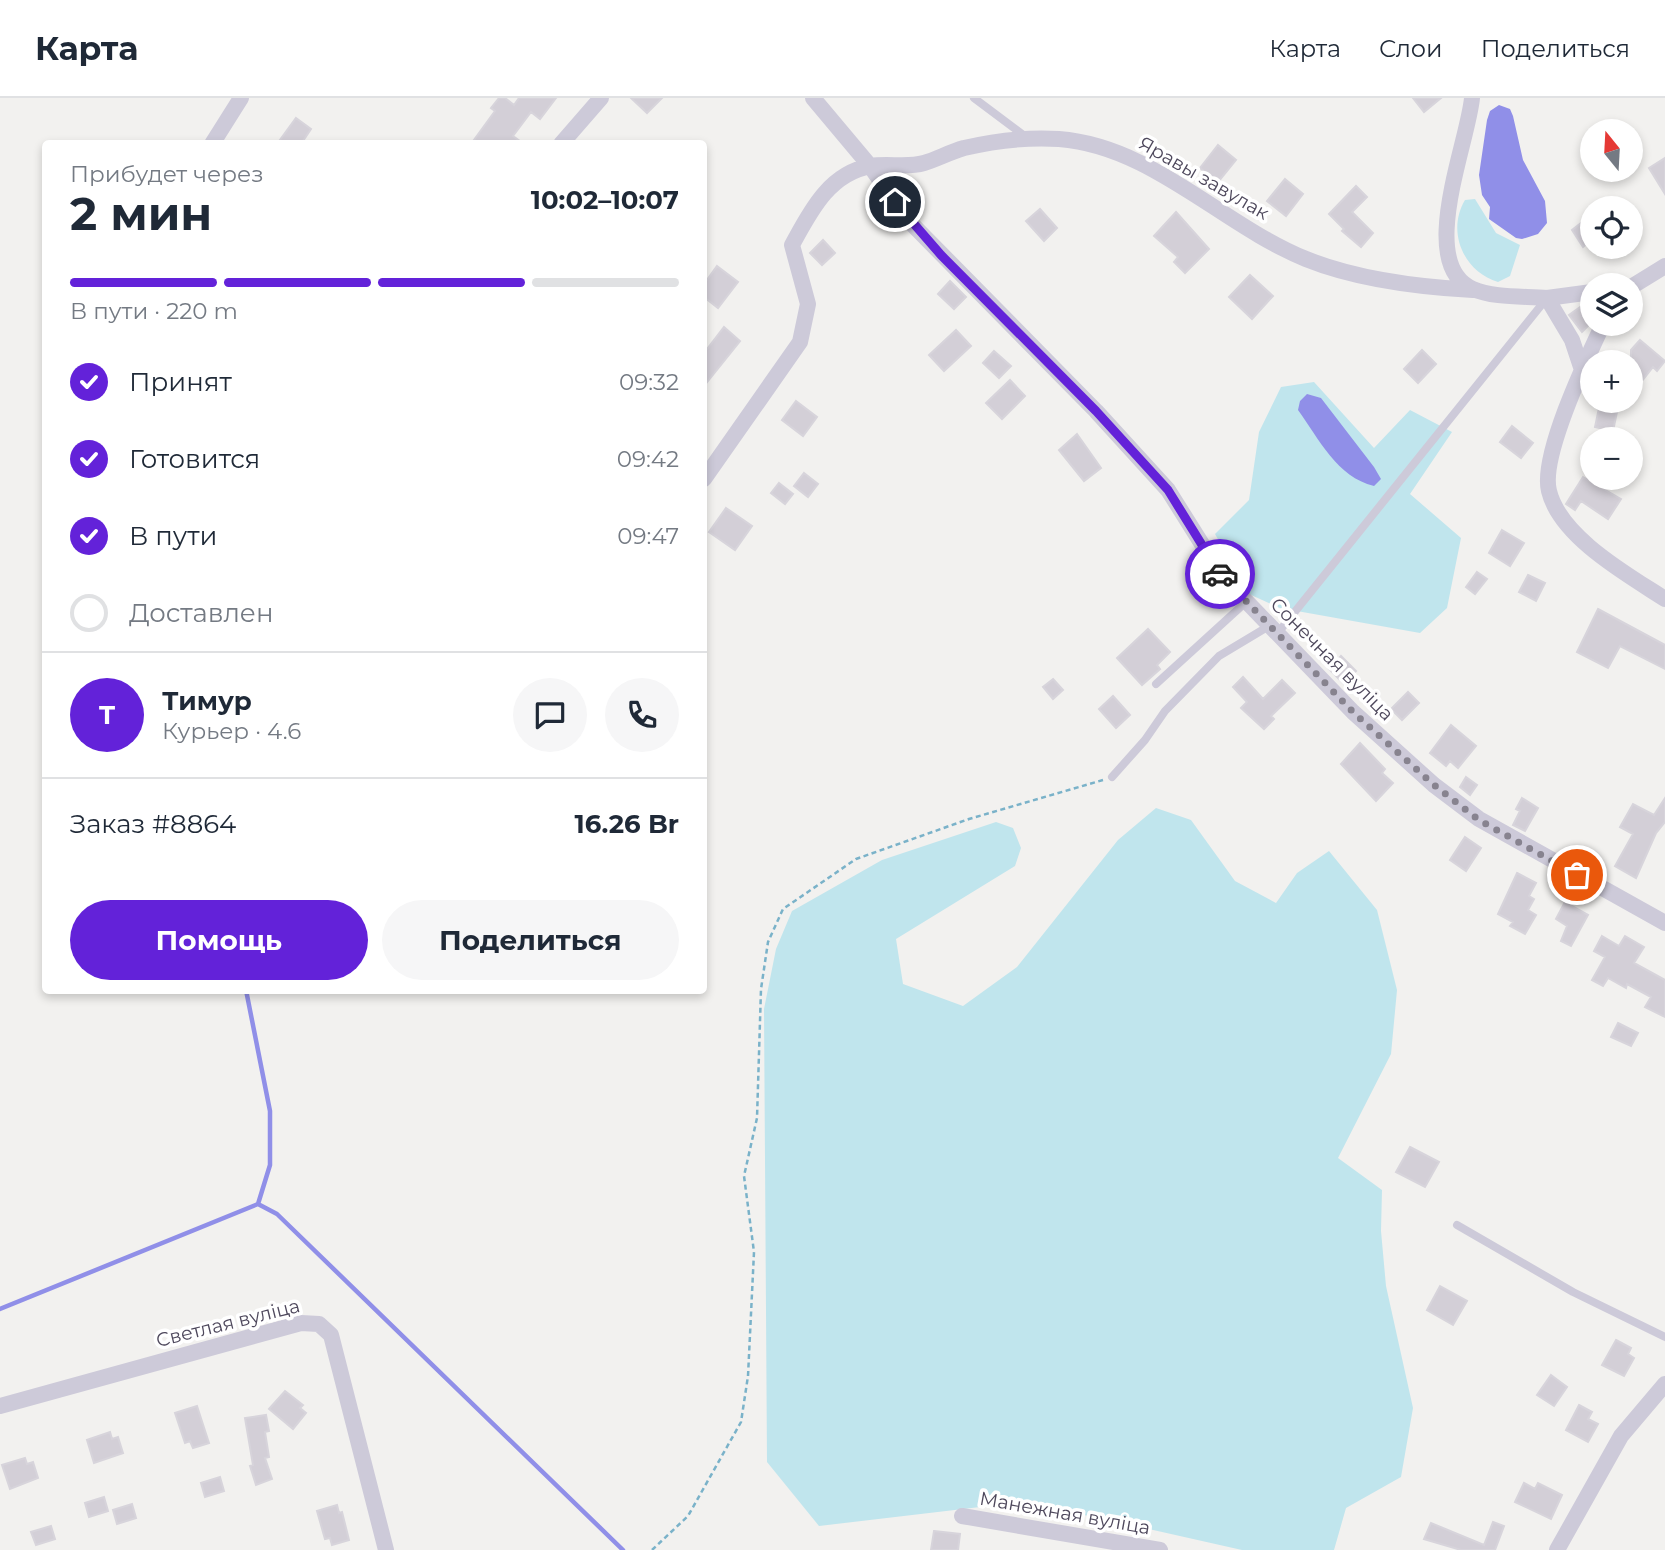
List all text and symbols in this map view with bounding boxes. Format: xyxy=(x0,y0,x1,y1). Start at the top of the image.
text: Карта xyxy=(35,28,138,68)
text: Карта xyxy=(1269,34,1341,63)
text: Слои xyxy=(1379,34,1443,63)
text: Поделиться xyxy=(1481,34,1630,63)
north arrow xyxy=(1580,119,1643,182)
map controls xyxy=(1580,119,1643,490)
street label: Яравы завулак xyxy=(1135,131,1273,225)
text: Прибудет через xyxy=(70,160,264,188)
pin xyxy=(865,172,925,232)
icon: home xyxy=(876,183,914,221)
text: 10:02–10:07 xyxy=(531,184,679,216)
text: 2 мин xyxy=(70,185,212,242)
button: locate xyxy=(1580,196,1643,259)
button: layers xyxy=(1580,273,1643,336)
text: В пути · 220 m xyxy=(70,297,238,325)
button: + xyxy=(1580,350,1643,413)
icon: check xyxy=(70,363,108,401)
text: Принят xyxy=(129,366,232,398)
text: 09:32 xyxy=(619,368,679,396)
button: − xyxy=(1580,427,1643,490)
icon: check xyxy=(70,440,108,478)
text: Готовится xyxy=(129,443,260,475)
text: 09:42 xyxy=(617,445,679,473)
icon: check xyxy=(70,517,108,555)
text: В пути xyxy=(129,520,218,552)
text: 09:47 xyxy=(617,522,679,550)
courier xyxy=(1185,539,1255,609)
icon: car xyxy=(1201,555,1239,593)
street label: Сонечная вуліца xyxy=(1266,593,1398,725)
text: Доставлен xyxy=(129,597,274,629)
button: chat xyxy=(513,678,587,752)
button: phone xyxy=(605,678,679,752)
text: Тимур xyxy=(162,685,252,717)
text: Т xyxy=(99,699,115,731)
text: Курьер · 4.6 xyxy=(162,717,301,745)
text: Заказ #8864 xyxy=(70,808,236,840)
text: 16.26 Br xyxy=(575,808,679,840)
pin xyxy=(1547,845,1607,905)
icon: bag xyxy=(1558,856,1596,894)
button: Помощь xyxy=(70,900,368,980)
button: Поделиться xyxy=(382,900,679,980)
street label: Светлая вуліца xyxy=(154,1294,302,1352)
street label: Манежная вуліца xyxy=(978,1487,1152,1539)

